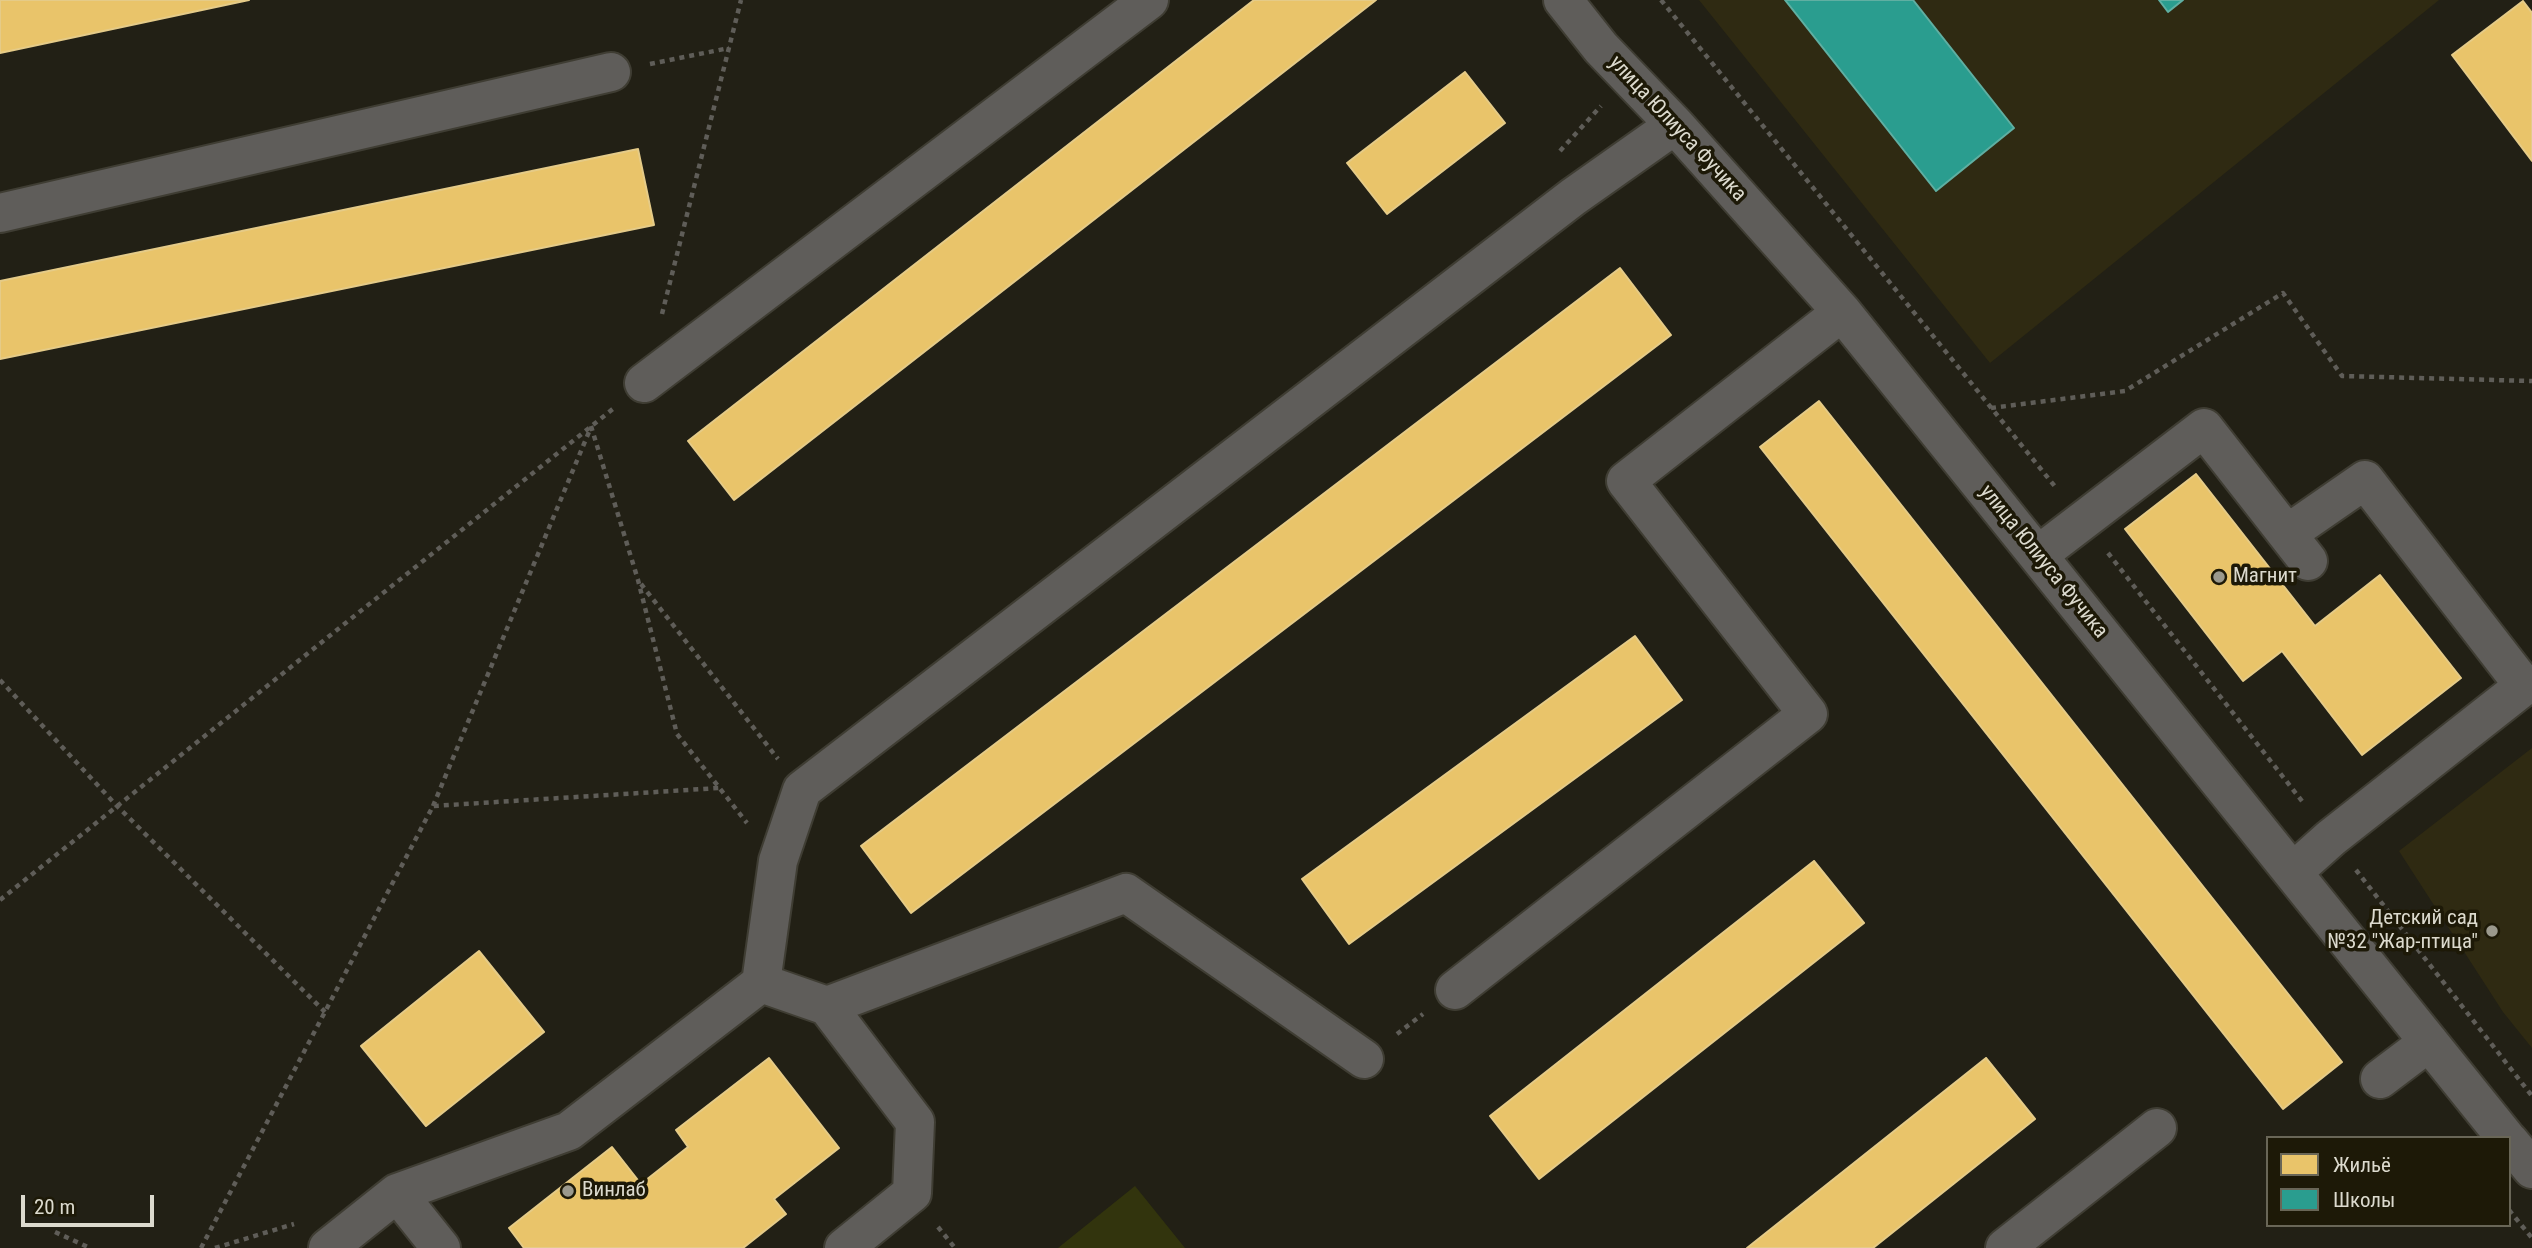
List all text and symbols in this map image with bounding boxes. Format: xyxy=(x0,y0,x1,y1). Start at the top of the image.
street label: улица Юлиуса Фучика xyxy=(1603,51,1751,207)
street label: улица Юлиуса Фучика xyxy=(1973,480,2113,644)
place label: Магнит xyxy=(2233,564,2297,590)
marker: Магнит xyxy=(2211,569,2227,585)
place label: Детский сад №32 "Жар-птица" xyxy=(2327,906,2478,956)
marker: Детский сад №32 "Жар-птица" xyxy=(2484,923,2500,939)
legend xyxy=(2266,1136,2511,1227)
text: Жильё xyxy=(2333,1153,2391,1177)
place label: Винлаб xyxy=(582,1178,646,1204)
scale bar xyxy=(24,1182,158,1226)
marker: Винлаб xyxy=(560,1183,576,1199)
text: Школы xyxy=(2333,1188,2395,1212)
text: 20 m xyxy=(34,1195,75,1219)

